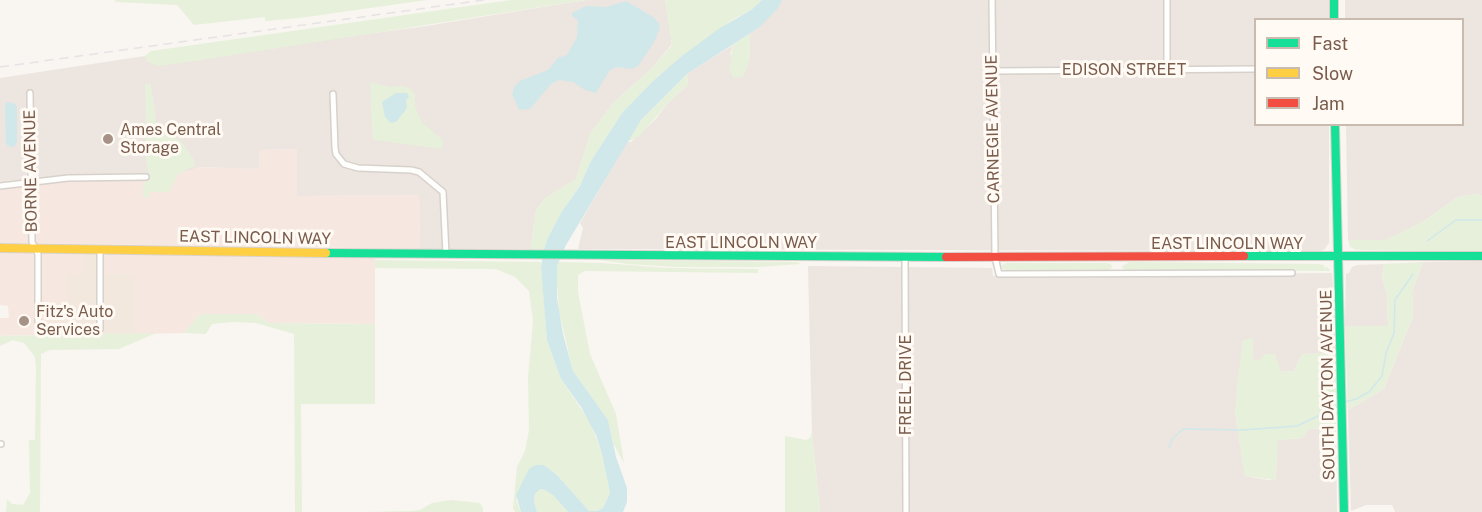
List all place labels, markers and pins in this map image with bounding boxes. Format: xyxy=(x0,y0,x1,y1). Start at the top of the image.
place label: Ames Central Storage xyxy=(120,120,221,158)
marker: Ames Central Storage xyxy=(101,132,115,146)
place label: Fitz's Auto Services xyxy=(36,302,113,340)
marker: Fitz's Auto Services xyxy=(17,314,31,328)

